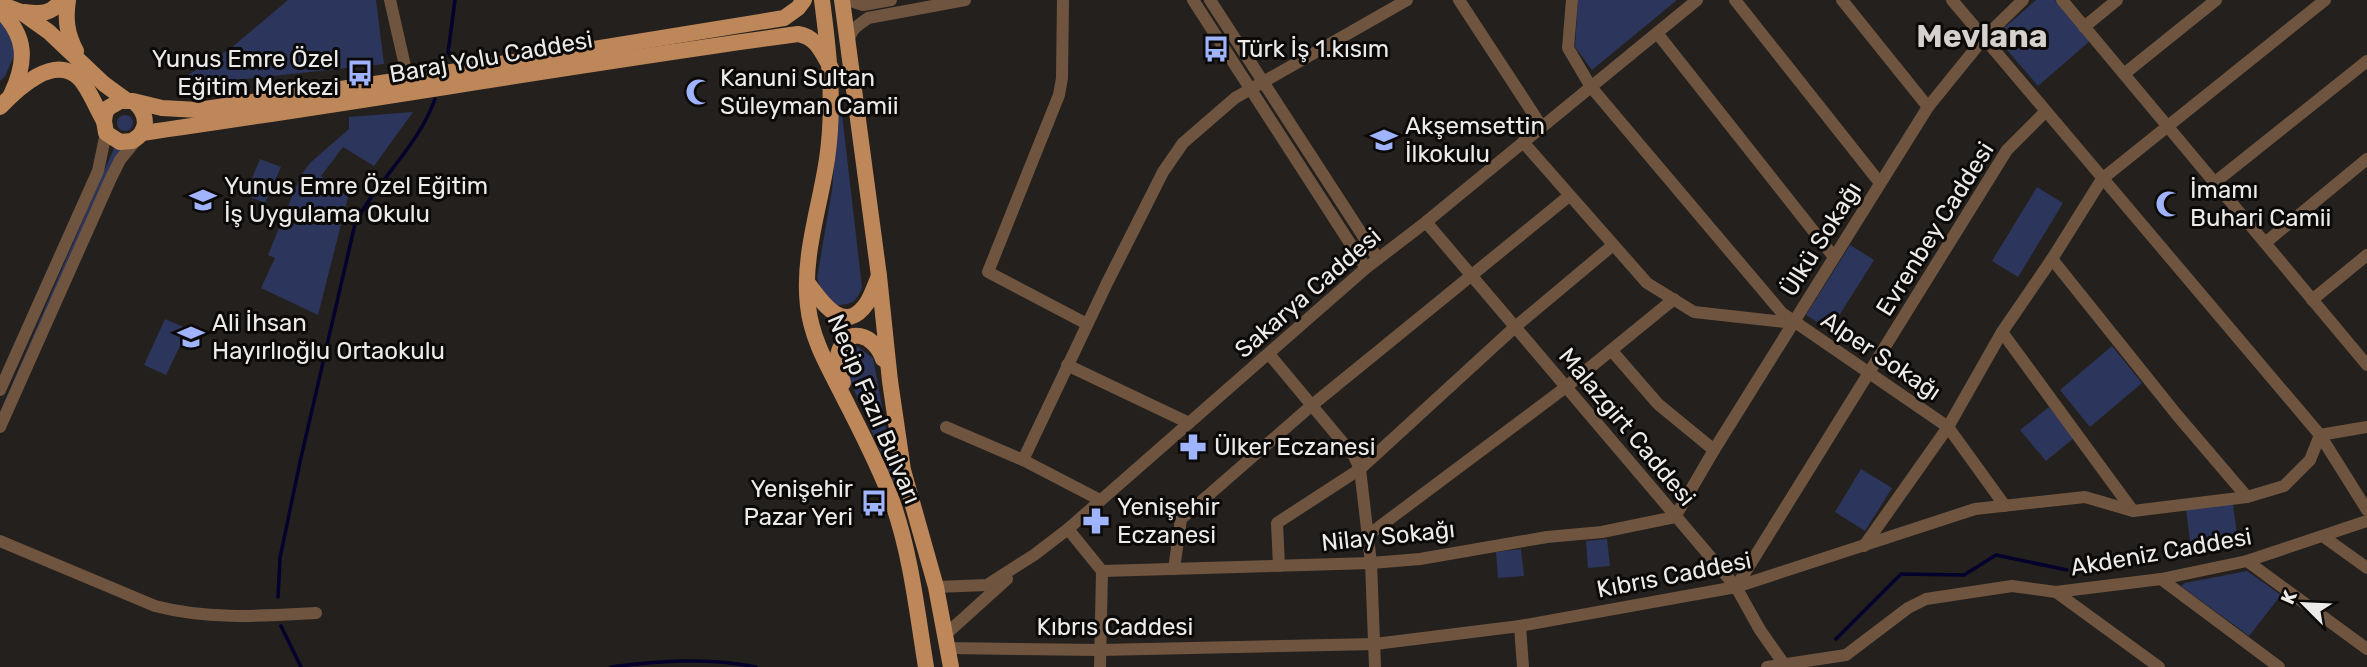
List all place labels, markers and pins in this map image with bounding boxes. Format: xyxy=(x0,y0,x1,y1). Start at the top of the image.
bus stop icon: Türk İş 1.kısım xyxy=(1201,34,1231,64)
place label: Türk İş 1.kısım xyxy=(1237,35,1389,63)
place label: Yunus Emre Özel Eğitim Merkezi xyxy=(152,45,339,101)
bus stop icon: Yunus Emre Özel Eğitim Merkezi xyxy=(345,58,375,88)
place label: Kanuni Sultan Süleyman Camii xyxy=(720,64,899,120)
mosque icon: Kanuni Sultan Süleyman Camii xyxy=(684,77,714,107)
place label: Akşemsettin İlkokulu xyxy=(1405,112,1545,168)
school or university icon: Akşemsettin İlkokulu xyxy=(1369,125,1399,155)
place label: Yunus Emre Özel Eğitim İş Uygulama Okulu xyxy=(224,172,488,228)
place label: İmamı Buhari Camii xyxy=(2190,176,2331,232)
school or university icon: Yunus Emre Özel Eğitim İş Uygulama Okulu xyxy=(188,185,218,215)
mosque icon: İmamı Buhari Camii xyxy=(2154,189,2184,219)
place label: Ali İhsan Hayırlıoğlu Ortaokulu xyxy=(212,309,445,365)
school or university icon: Ali İhsan Hayırlıoğlu Ortaokulu xyxy=(176,322,206,352)
pharmacy icon: Ülker Eczanesi xyxy=(1178,432,1208,462)
place label: Ülker Eczanesi xyxy=(1214,433,1376,461)
place label: Yenişehir Pazar Yeri xyxy=(743,475,853,531)
bus stop icon: Yenişehir Pazar Yeri xyxy=(859,488,889,518)
place label: Yenişehir Eczanesi xyxy=(1117,493,1220,549)
pharmacy icon: Yenişehir Eczanesi xyxy=(1081,506,1111,536)

